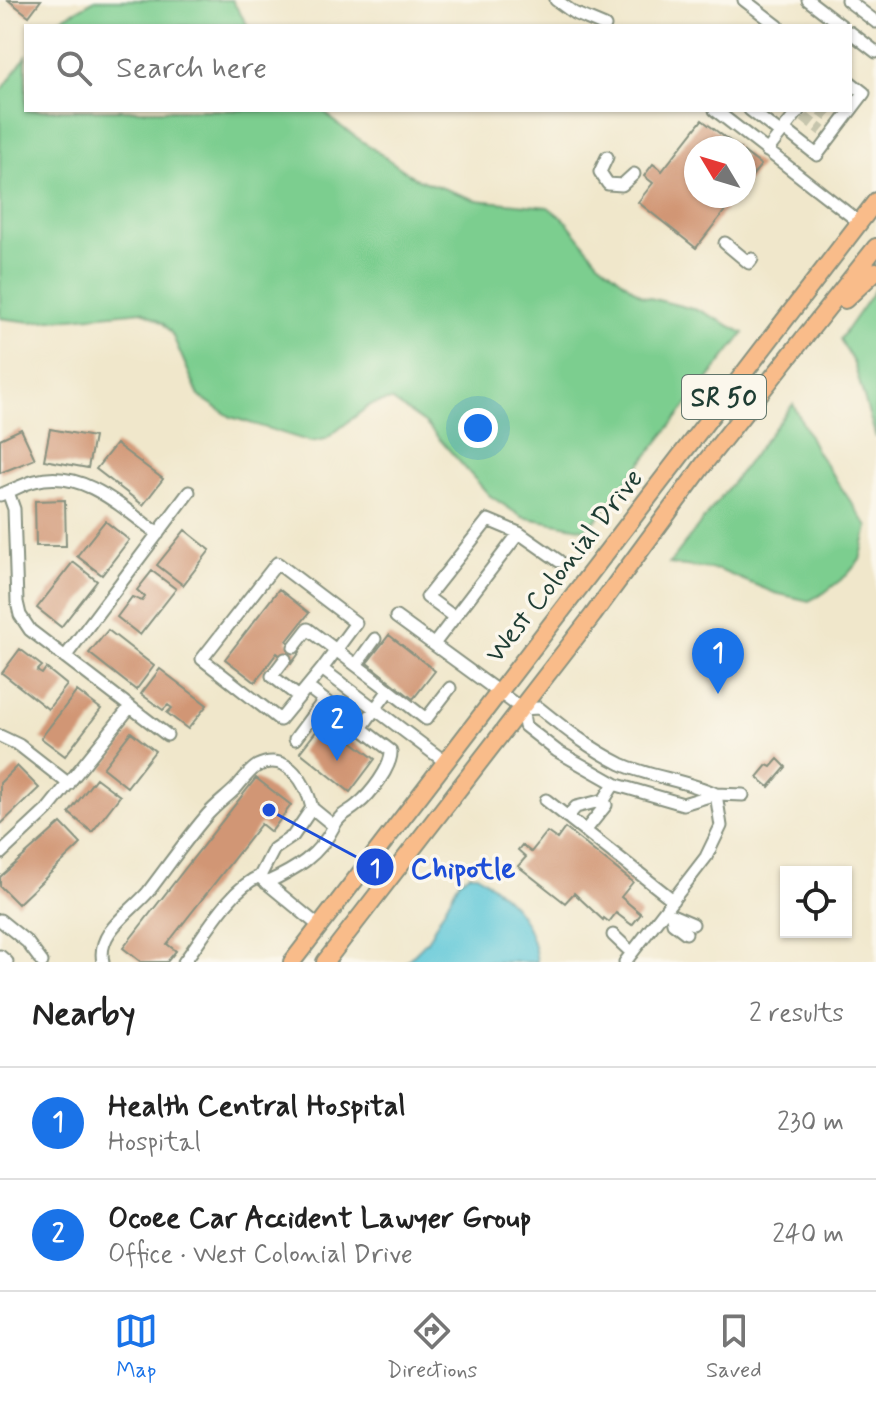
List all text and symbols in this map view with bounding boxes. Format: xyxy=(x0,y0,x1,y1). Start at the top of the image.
search box xyxy=(24,24,852,112)
icon: search xyxy=(52,46,96,90)
text: Search here xyxy=(116,49,267,88)
north arrow xyxy=(684,136,756,208)
road number: SR 50 xyxy=(682,375,766,419)
your location xyxy=(458,408,498,448)
street label: West Colonial Drive xyxy=(478,462,652,671)
pin: 1 xyxy=(692,628,744,694)
pin: 2 xyxy=(311,695,363,761)
callout: Chipotle xyxy=(355,840,532,894)
text: Chipotle xyxy=(411,850,515,889)
text: 1 xyxy=(370,854,380,885)
map controls xyxy=(780,866,852,938)
button: locate xyxy=(780,866,852,938)
text: Nearby xyxy=(32,992,136,1037)
text: 2 results xyxy=(749,997,844,1031)
text: Health Central Hospital xyxy=(108,1087,406,1126)
text: 1 xyxy=(52,1106,64,1140)
text: 230 m xyxy=(777,1106,844,1140)
text: Hospital xyxy=(108,1126,201,1160)
text: Ocoee Car Accident Lawyer Group xyxy=(108,1199,532,1238)
text: 2 xyxy=(52,1218,64,1252)
text: 240 m xyxy=(772,1218,844,1252)
text: Office · West Colonial Drive xyxy=(108,1238,413,1272)
tab: Map xyxy=(114,1309,158,1385)
tab: Directions xyxy=(387,1309,477,1385)
tab: Saved xyxy=(706,1309,762,1385)

